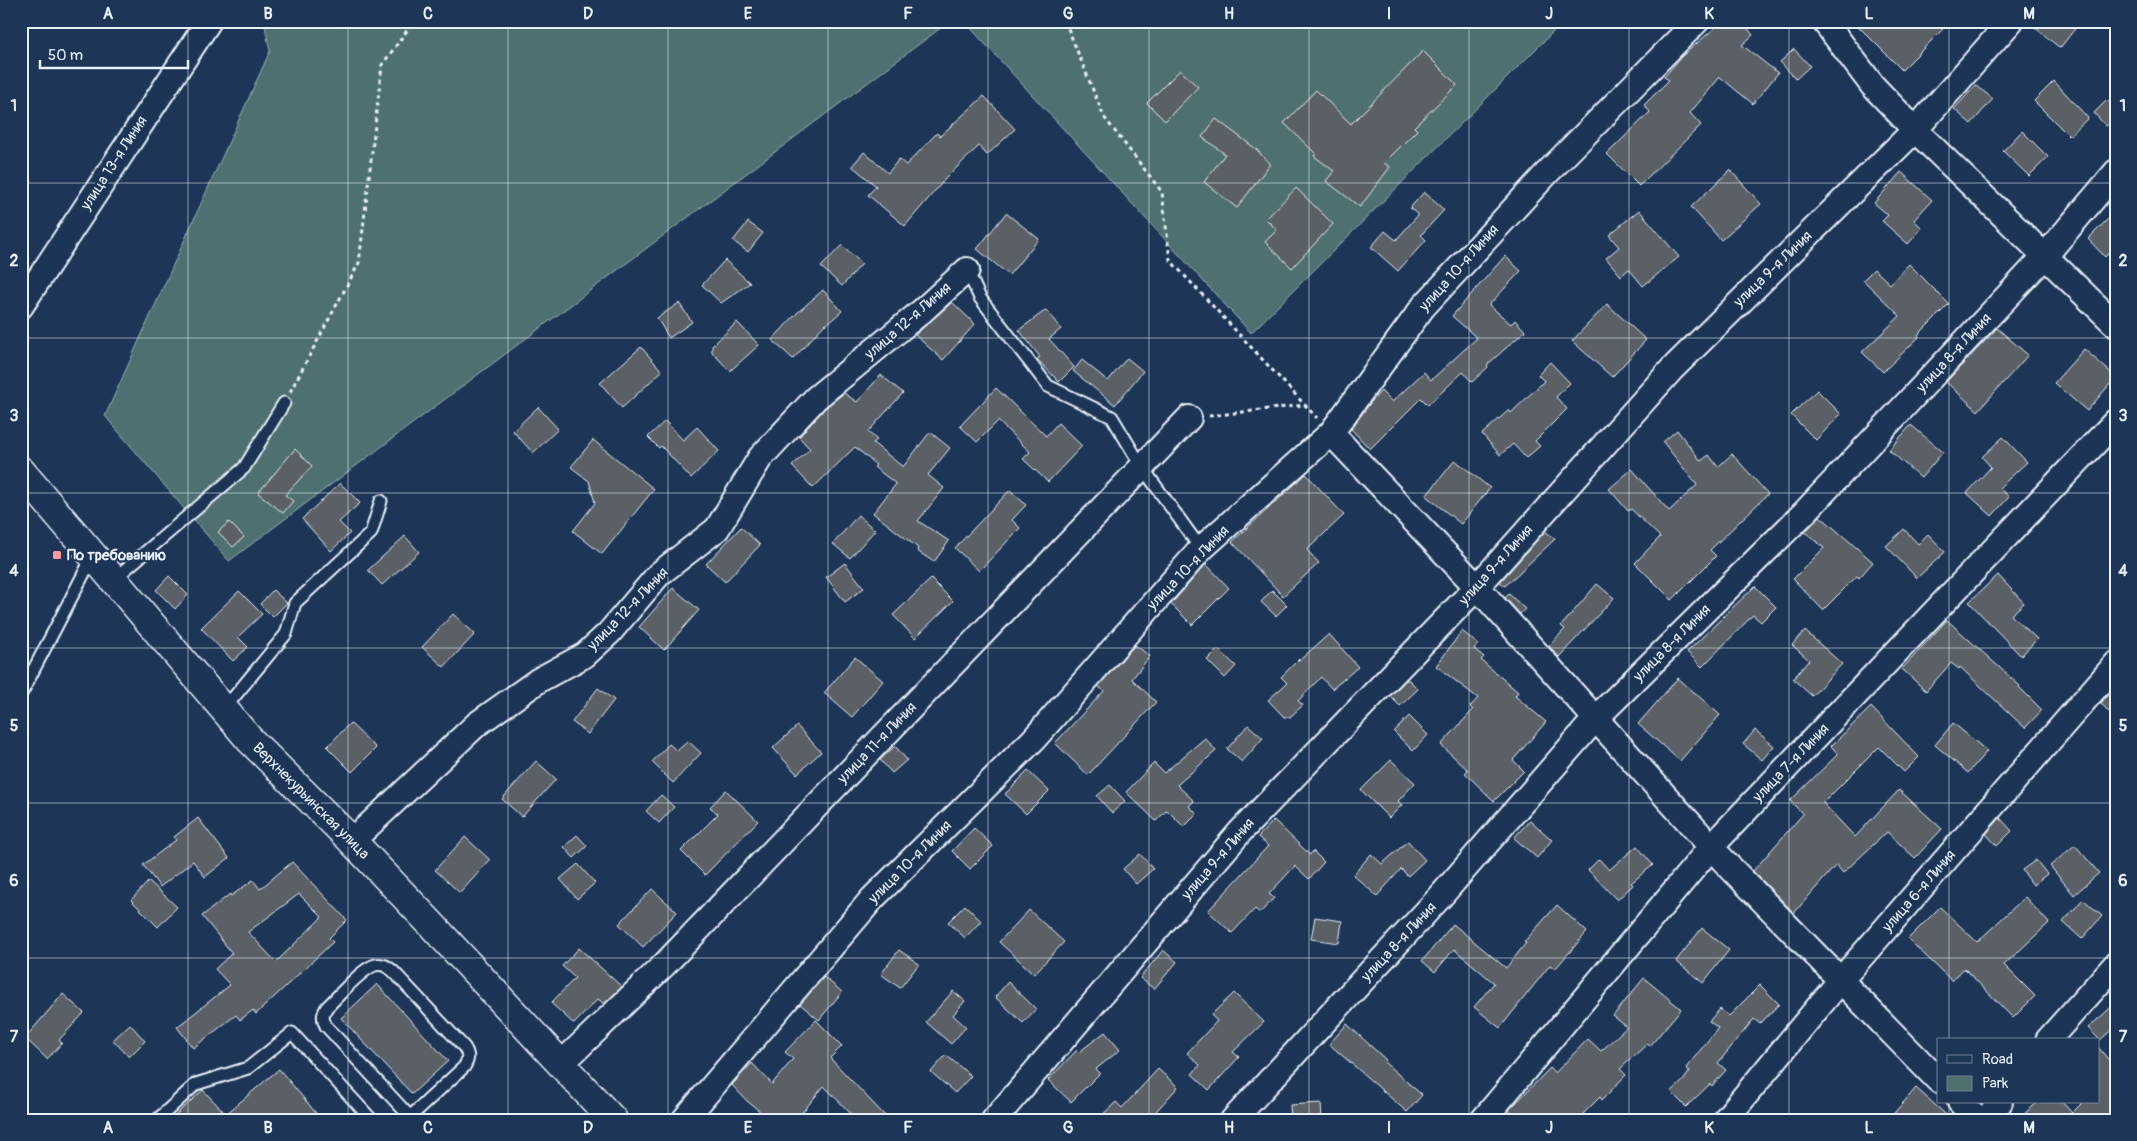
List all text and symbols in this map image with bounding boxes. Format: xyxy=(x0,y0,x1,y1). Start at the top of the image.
text: A xyxy=(103,4,114,24)
text: B xyxy=(263,4,273,24)
text: C xyxy=(423,4,433,24)
text: D xyxy=(583,4,593,24)
text: E xyxy=(744,4,753,24)
text: F xyxy=(903,4,913,24)
text: G xyxy=(1063,4,1074,24)
text: H xyxy=(1224,4,1234,24)
text: I xyxy=(1387,4,1391,24)
text: J xyxy=(1545,4,1553,24)
text: K xyxy=(1704,4,1714,24)
text: L xyxy=(1864,4,1874,24)
text: M xyxy=(2023,4,2035,24)
scale bar xyxy=(40,38,188,70)
text: 50 m xyxy=(48,46,83,65)
text: 1 xyxy=(11,96,17,116)
text: 1 xyxy=(2120,96,2126,116)
street label: улица 13-я Линия xyxy=(76,112,151,214)
street label: улица 10-я Линия xyxy=(1414,221,1503,316)
street label: улица 9-я Линия xyxy=(1729,227,1816,312)
text: 2 xyxy=(10,251,19,271)
text: 2 xyxy=(2119,251,2128,271)
street label: улица 12-я Линия xyxy=(860,278,955,364)
street label: улица 8-я Линия xyxy=(1912,309,1996,397)
text: 3 xyxy=(10,406,19,426)
text: 3 xyxy=(2119,406,2128,426)
street label: улица 9-я Линия xyxy=(1454,521,1537,610)
street label: улица 10-я Линия xyxy=(1142,522,1233,615)
place label: По требованию xyxy=(67,546,166,565)
marker: По требованию xyxy=(51,549,63,561)
text: 4 xyxy=(9,561,19,581)
text: 4 xyxy=(2118,561,2128,581)
street label: улица 12-я Линия xyxy=(583,563,672,655)
street label: улица 8-я Линия xyxy=(1629,600,1715,686)
street label: улица 11-я Линия xyxy=(833,698,921,788)
text: 5 xyxy=(10,716,19,736)
text: 5 xyxy=(2119,716,2128,736)
street label: улица 7-я Линия xyxy=(1748,720,1833,807)
street label: Верхнекурьинская улица xyxy=(249,739,373,863)
street label: улица 9-я Линия xyxy=(1177,814,1259,904)
street label: улица 10-я Линия xyxy=(864,816,956,908)
street label: улица 6-я Линия xyxy=(1877,846,1960,937)
text: 6 xyxy=(9,871,19,891)
text: 6 xyxy=(2118,871,2128,891)
street label: улица 8-я Линия xyxy=(1357,898,1441,986)
text: 7 xyxy=(10,1027,19,1047)
text: 7 xyxy=(2119,1027,2128,1047)
legend xyxy=(1937,1038,2100,1104)
text: Road xyxy=(1982,1050,2013,1069)
text: Park xyxy=(1982,1074,2009,1093)
text: A xyxy=(103,1118,114,1138)
text: B xyxy=(263,1118,273,1138)
text: C xyxy=(423,1118,433,1138)
text: D xyxy=(583,1118,593,1138)
text: E xyxy=(744,1118,753,1138)
text: F xyxy=(903,1118,913,1138)
text: G xyxy=(1063,1118,1074,1138)
text: H xyxy=(1224,1118,1234,1138)
text: I xyxy=(1387,1118,1391,1138)
text: J xyxy=(1545,1118,1553,1138)
text: K xyxy=(1704,1118,1714,1138)
text: L xyxy=(1864,1118,1874,1138)
text: M xyxy=(2023,1118,2035,1138)

